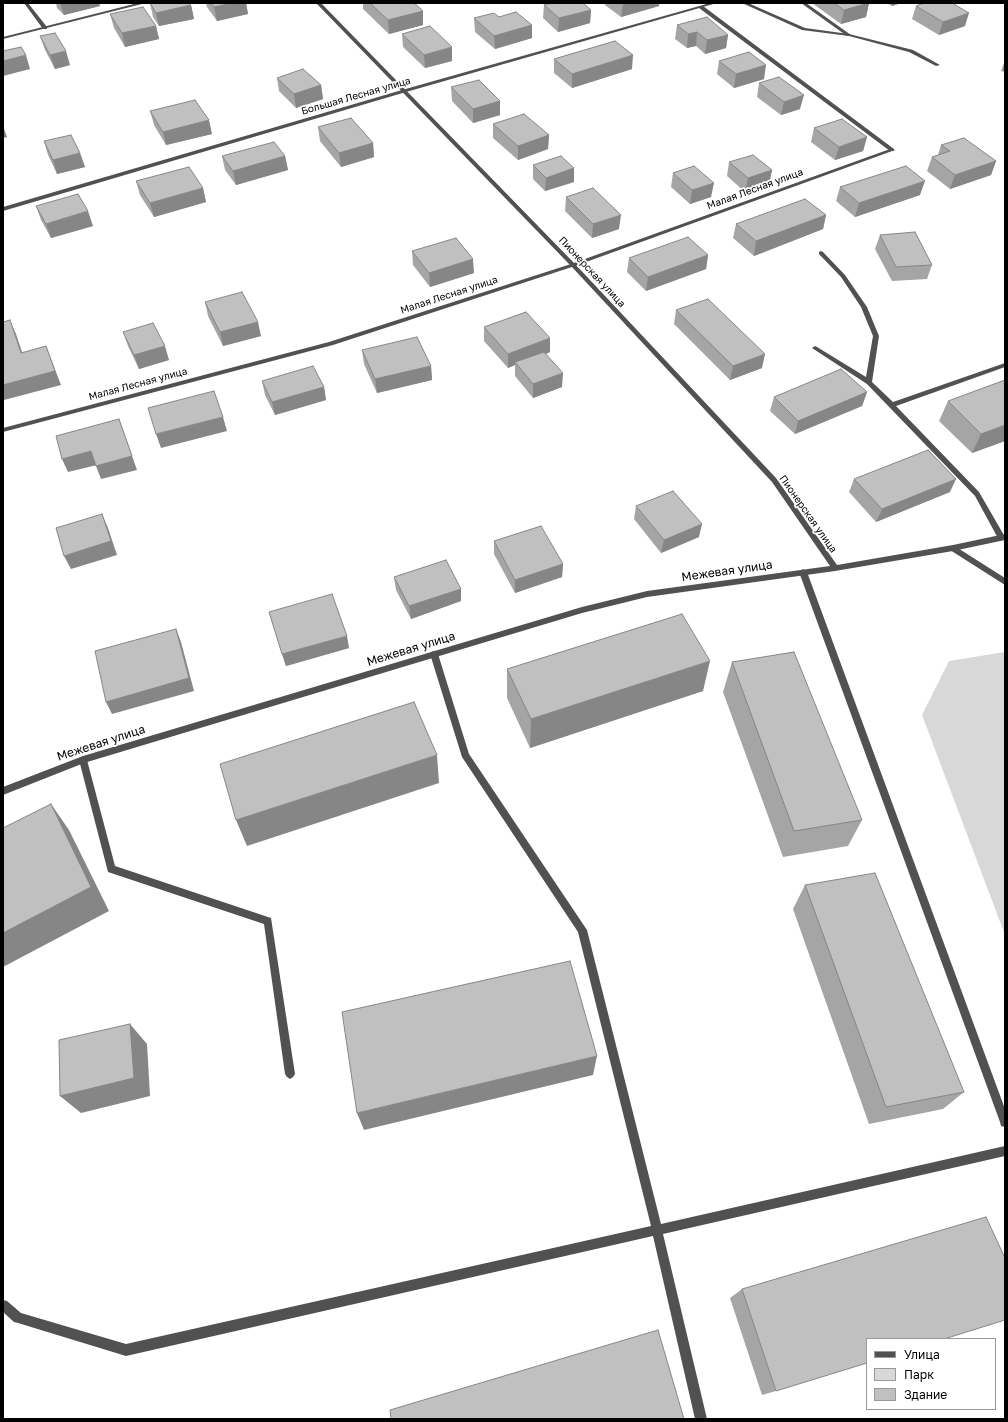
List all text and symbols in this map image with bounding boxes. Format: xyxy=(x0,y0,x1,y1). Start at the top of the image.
street label: Большая Лесная улица xyxy=(300,75,412,117)
street label: Малая Лесная улица xyxy=(705,166,805,212)
street label: Пионерская улица xyxy=(556,234,628,310)
street label: Малая Лесная улица xyxy=(399,274,499,316)
street label: Малая Лесная улица xyxy=(87,365,189,403)
street label: Пионерская улица xyxy=(777,473,839,555)
street label: Межевая улица xyxy=(680,557,774,585)
street label: Межевая улица xyxy=(365,629,457,669)
street label: Межевая улица xyxy=(55,722,147,764)
legend xyxy=(866,1338,996,1410)
text: Улица xyxy=(904,1347,940,1362)
text: Парк xyxy=(904,1367,934,1382)
text: Здание xyxy=(904,1387,947,1402)

